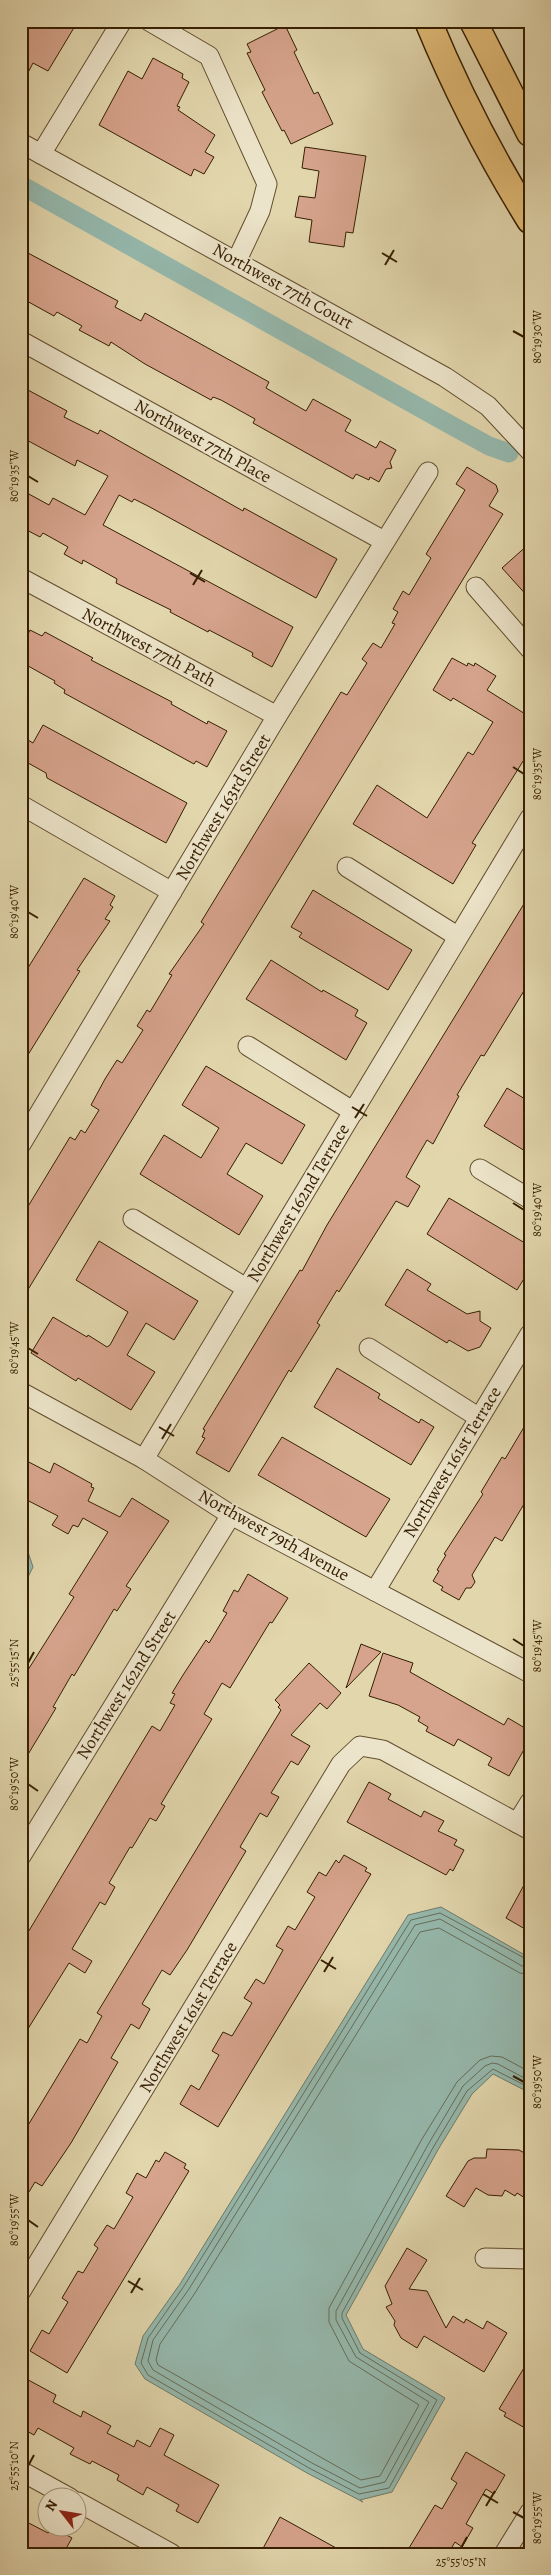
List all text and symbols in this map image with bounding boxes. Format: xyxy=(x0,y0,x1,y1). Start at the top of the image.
street label: Northwest 77th Court xyxy=(208,237,358,335)
text: 80°19'30"W xyxy=(529,309,545,364)
street label: Northwest 77th Place xyxy=(130,393,276,489)
text: 80°19'35"W xyxy=(6,449,22,502)
street label: Northwest 77th Path xyxy=(78,602,221,693)
street label: Northwest 163rd Street xyxy=(170,729,276,885)
text: 80°19'35"W xyxy=(529,747,545,800)
text: 80°19'40"W xyxy=(6,884,22,939)
street label: Northwest 162nd Terrace xyxy=(241,1119,355,1287)
text: 80°19'40"W xyxy=(529,1182,545,1237)
text: 80°19'45"W xyxy=(6,1321,22,1374)
street label: Northwest 161st Terrace xyxy=(397,1382,507,1542)
street label: Northwest 79th Avenue xyxy=(194,1483,354,1587)
street label: Northwest 162nd Street xyxy=(70,1606,182,1764)
text: 80°19'45"W xyxy=(529,1619,545,1672)
text: 25°55'15"N xyxy=(6,1638,22,1687)
text: 80°19'50"W xyxy=(6,1756,22,1811)
street label: Northwest 161st Terrace xyxy=(133,1937,243,2097)
text: 80°19'50"W xyxy=(529,2054,545,2109)
text: 80°19'55"W xyxy=(6,2193,22,2246)
text: 25°55'10"N xyxy=(6,2441,22,2491)
north arrow xyxy=(38,2488,88,2538)
text: 80°19'55"W xyxy=(529,2491,545,2544)
text: N xyxy=(41,2496,62,2515)
text: 25°55'05"N xyxy=(436,2554,487,2570)

